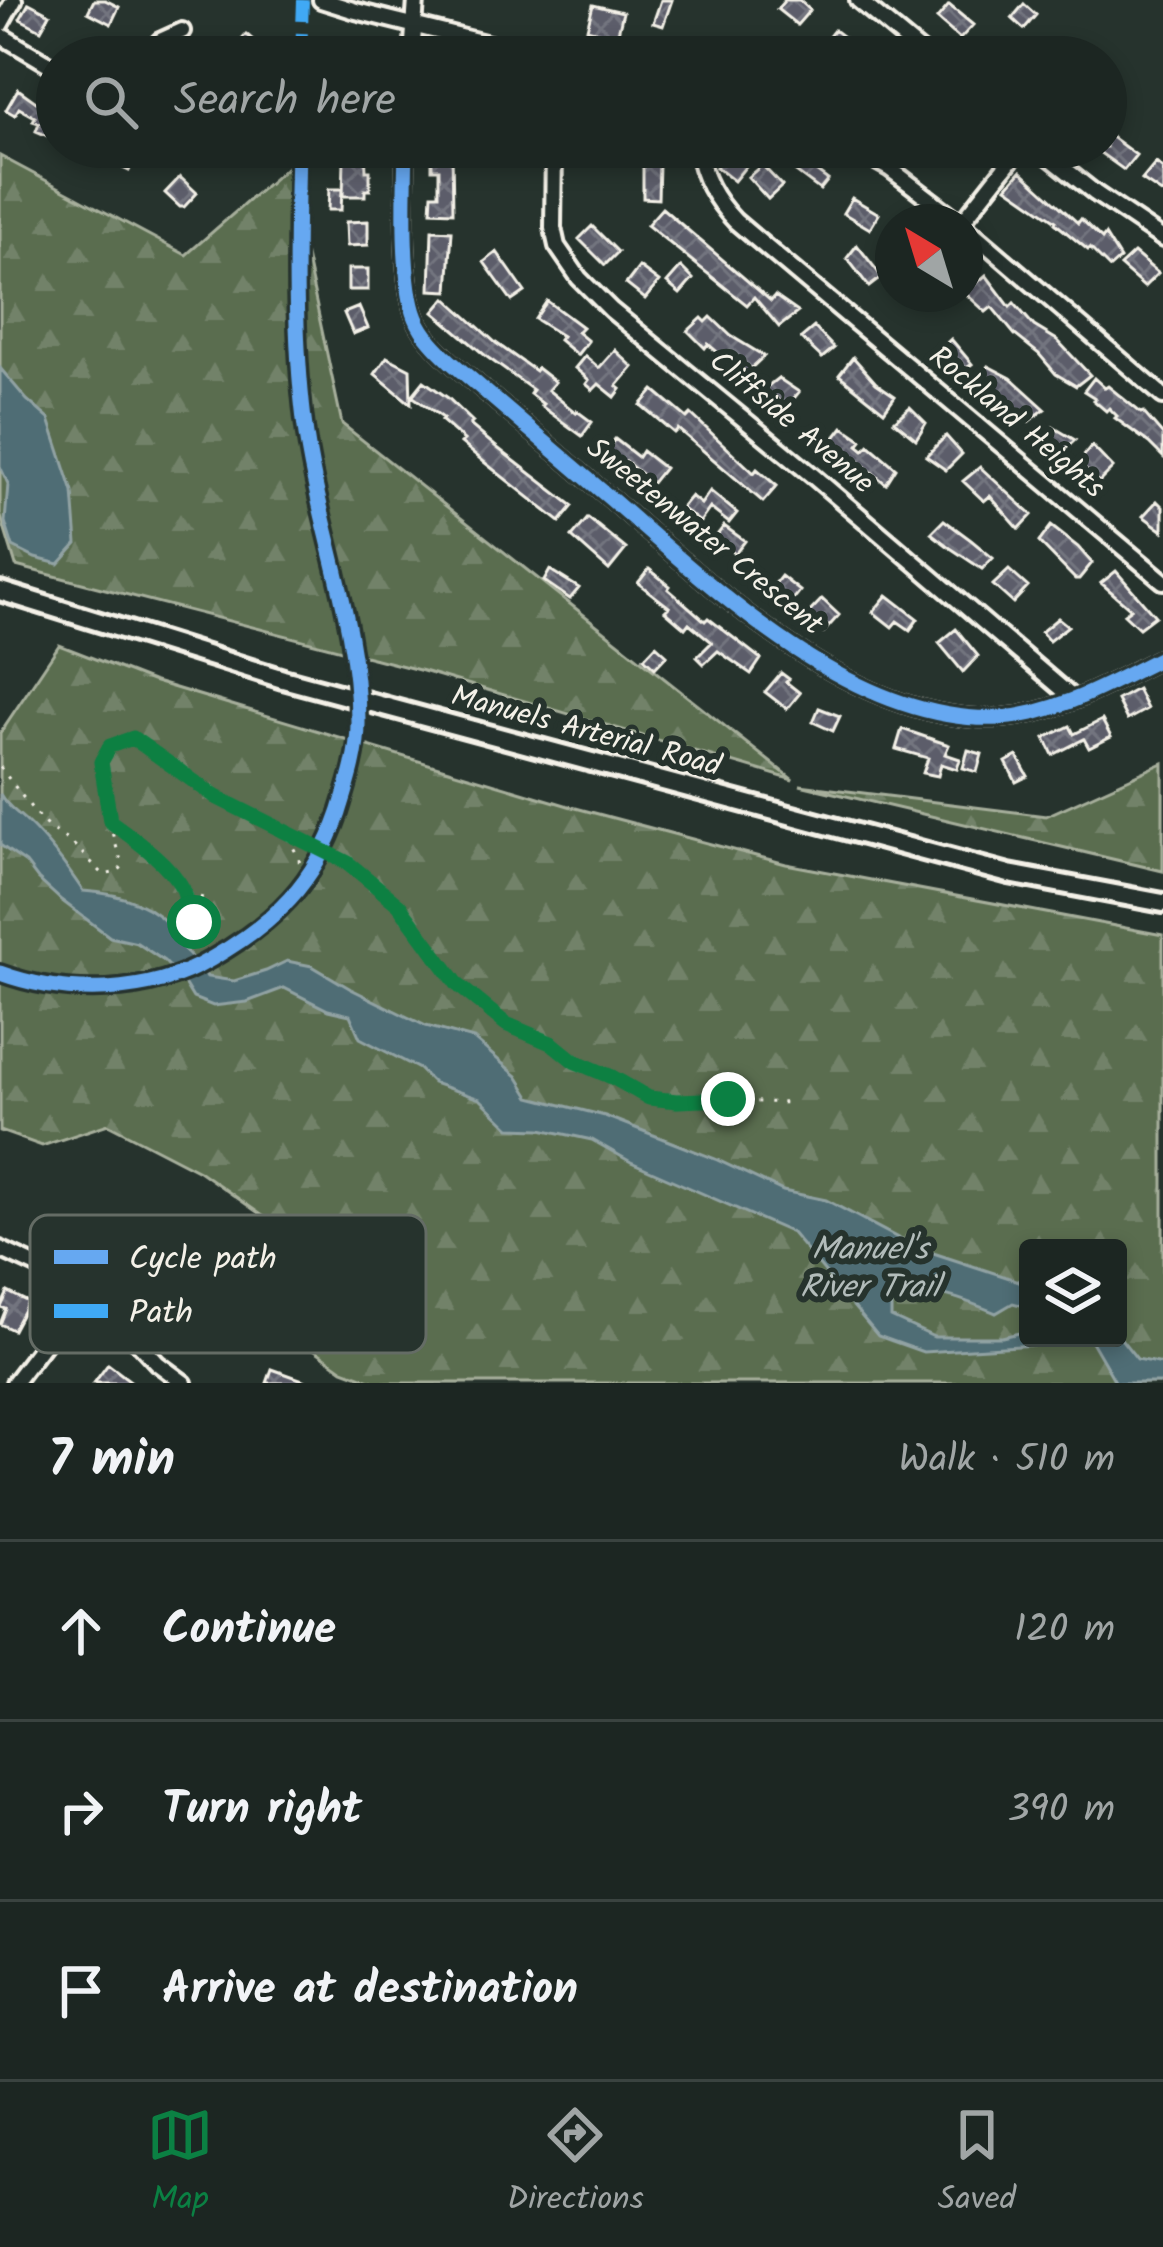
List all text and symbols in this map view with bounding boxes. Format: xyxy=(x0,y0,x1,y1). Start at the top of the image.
search box xyxy=(36,36,1127,168)
text: Search here xyxy=(174,66,396,138)
icon: search xyxy=(78,69,144,135)
north arrow xyxy=(875,204,983,312)
street label: Rockland Heights xyxy=(917,334,1115,512)
street label: Cliffside Avenue xyxy=(698,339,884,507)
street label: Sweetenwater Crescent xyxy=(575,426,834,648)
street label: Manuels Arterial Road xyxy=(446,673,727,791)
route start xyxy=(167,895,221,949)
route end xyxy=(701,1072,755,1126)
legend xyxy=(30,1215,426,1353)
water label: Manuel's River Trail xyxy=(800,1224,946,1315)
text: Cycle path xyxy=(129,1234,277,1287)
map controls xyxy=(1019,1239,1127,1347)
button: layers xyxy=(1019,1239,1127,1347)
text: Path xyxy=(129,1288,193,1341)
text: 7 min xyxy=(48,1421,175,1502)
text: Walk · 510 m xyxy=(898,1430,1115,1492)
text: Continue xyxy=(162,1595,336,1667)
icon: ahead xyxy=(48,1598,114,1664)
text: 120 m xyxy=(1014,1600,1115,1662)
text: Turn right xyxy=(162,1775,362,1847)
icon: right xyxy=(48,1778,114,1844)
text: 390 m xyxy=(1008,1780,1115,1842)
text: Arrive at destination xyxy=(162,1955,578,2027)
icon: arrive xyxy=(48,1958,114,2024)
tab: Map xyxy=(147,2102,213,2227)
tab: Directions xyxy=(507,2102,644,2227)
tab: Saved xyxy=(938,2102,1016,2227)

